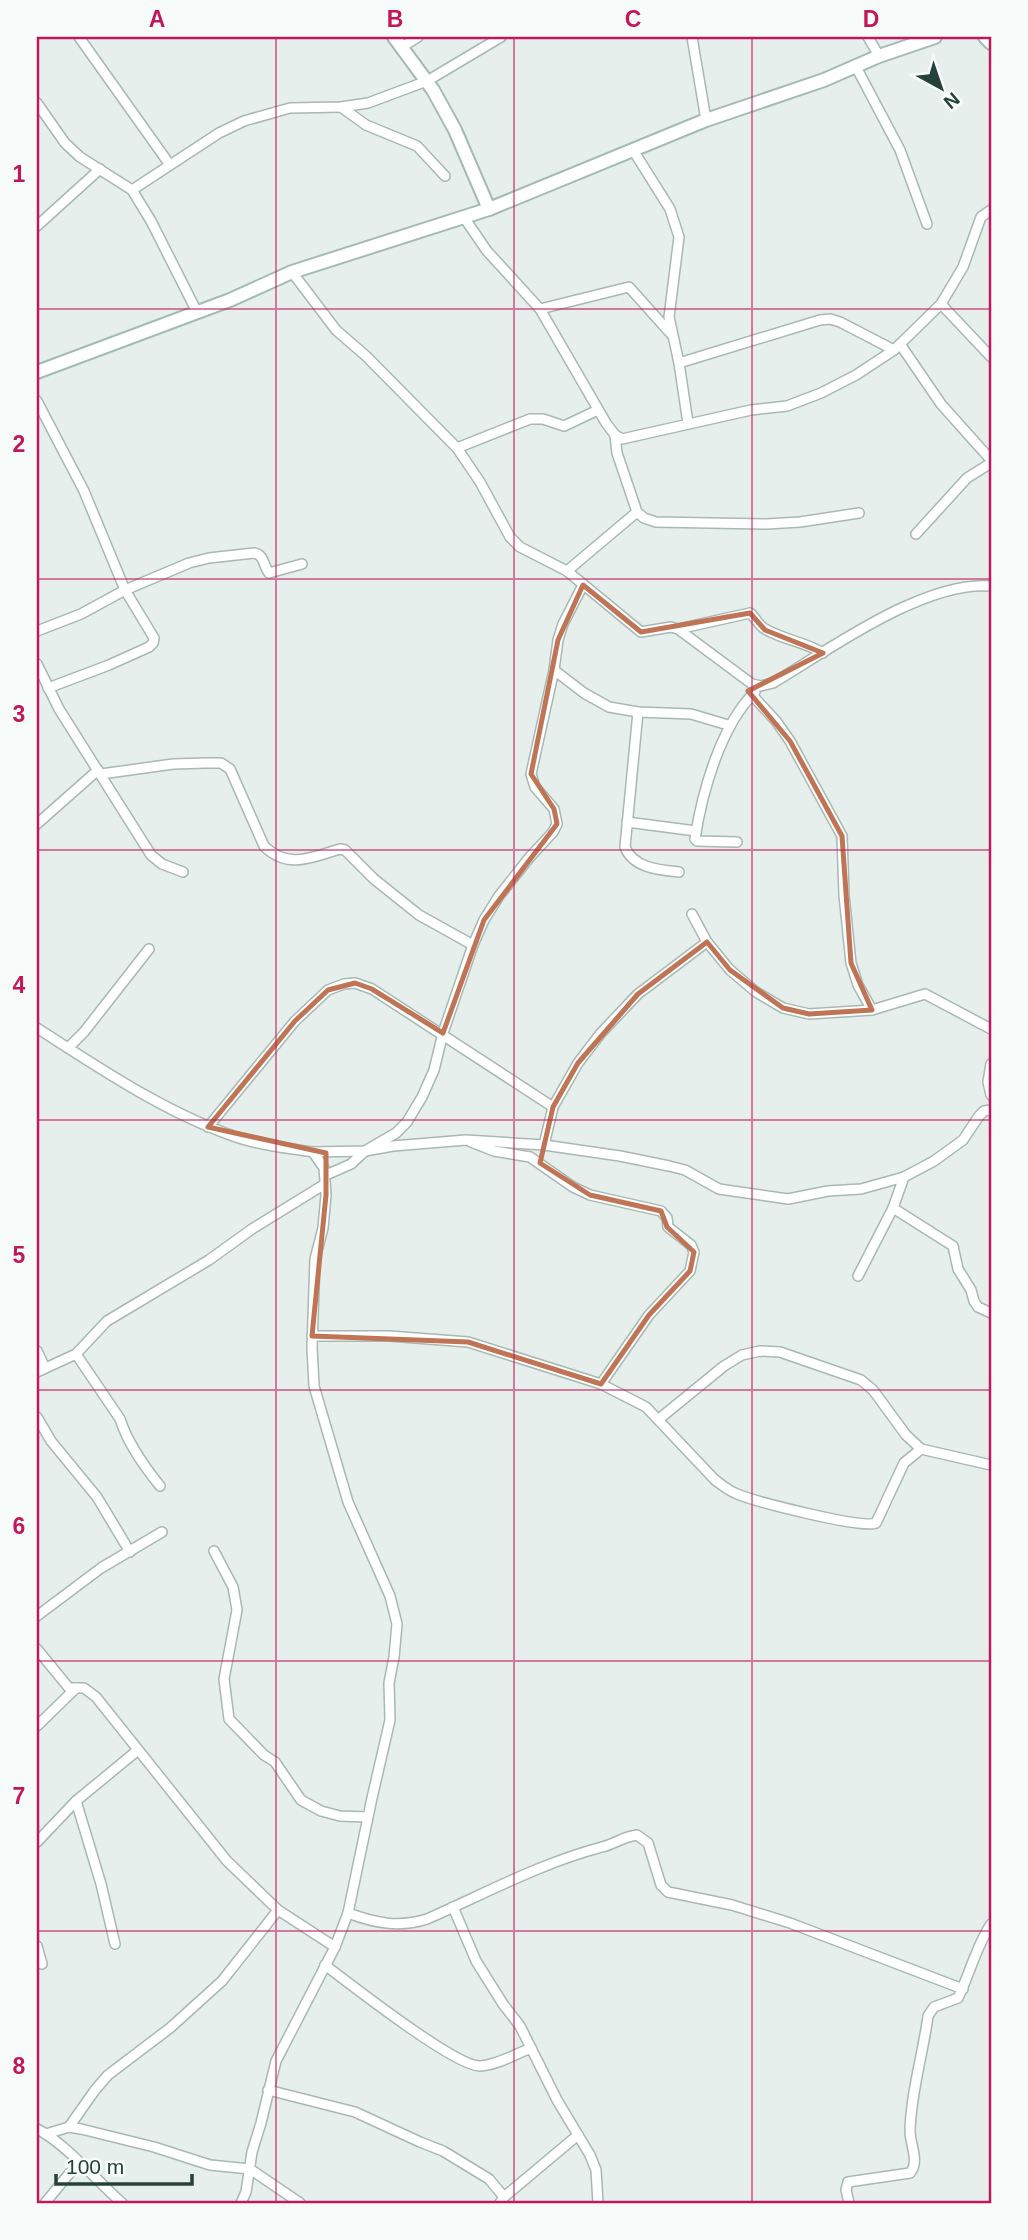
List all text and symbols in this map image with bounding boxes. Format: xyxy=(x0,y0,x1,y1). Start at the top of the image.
text: A xyxy=(149,6,165,32)
text: B xyxy=(387,6,403,32)
text: C xyxy=(625,6,641,32)
text: D xyxy=(863,6,879,32)
north arrow xyxy=(906,52,976,122)
text: N xyxy=(940,88,964,113)
text: 1 xyxy=(13,161,26,187)
text: 2 xyxy=(13,431,25,457)
text: 3 xyxy=(13,701,25,727)
text: 4 xyxy=(13,972,26,998)
text: 5 xyxy=(13,1242,26,1268)
text: 6 xyxy=(13,1513,25,1539)
text: 7 xyxy=(13,1783,25,1809)
text: 8 xyxy=(13,2053,26,2079)
scale bar xyxy=(56,2142,192,2186)
text: 100 m xyxy=(66,2155,124,2178)

